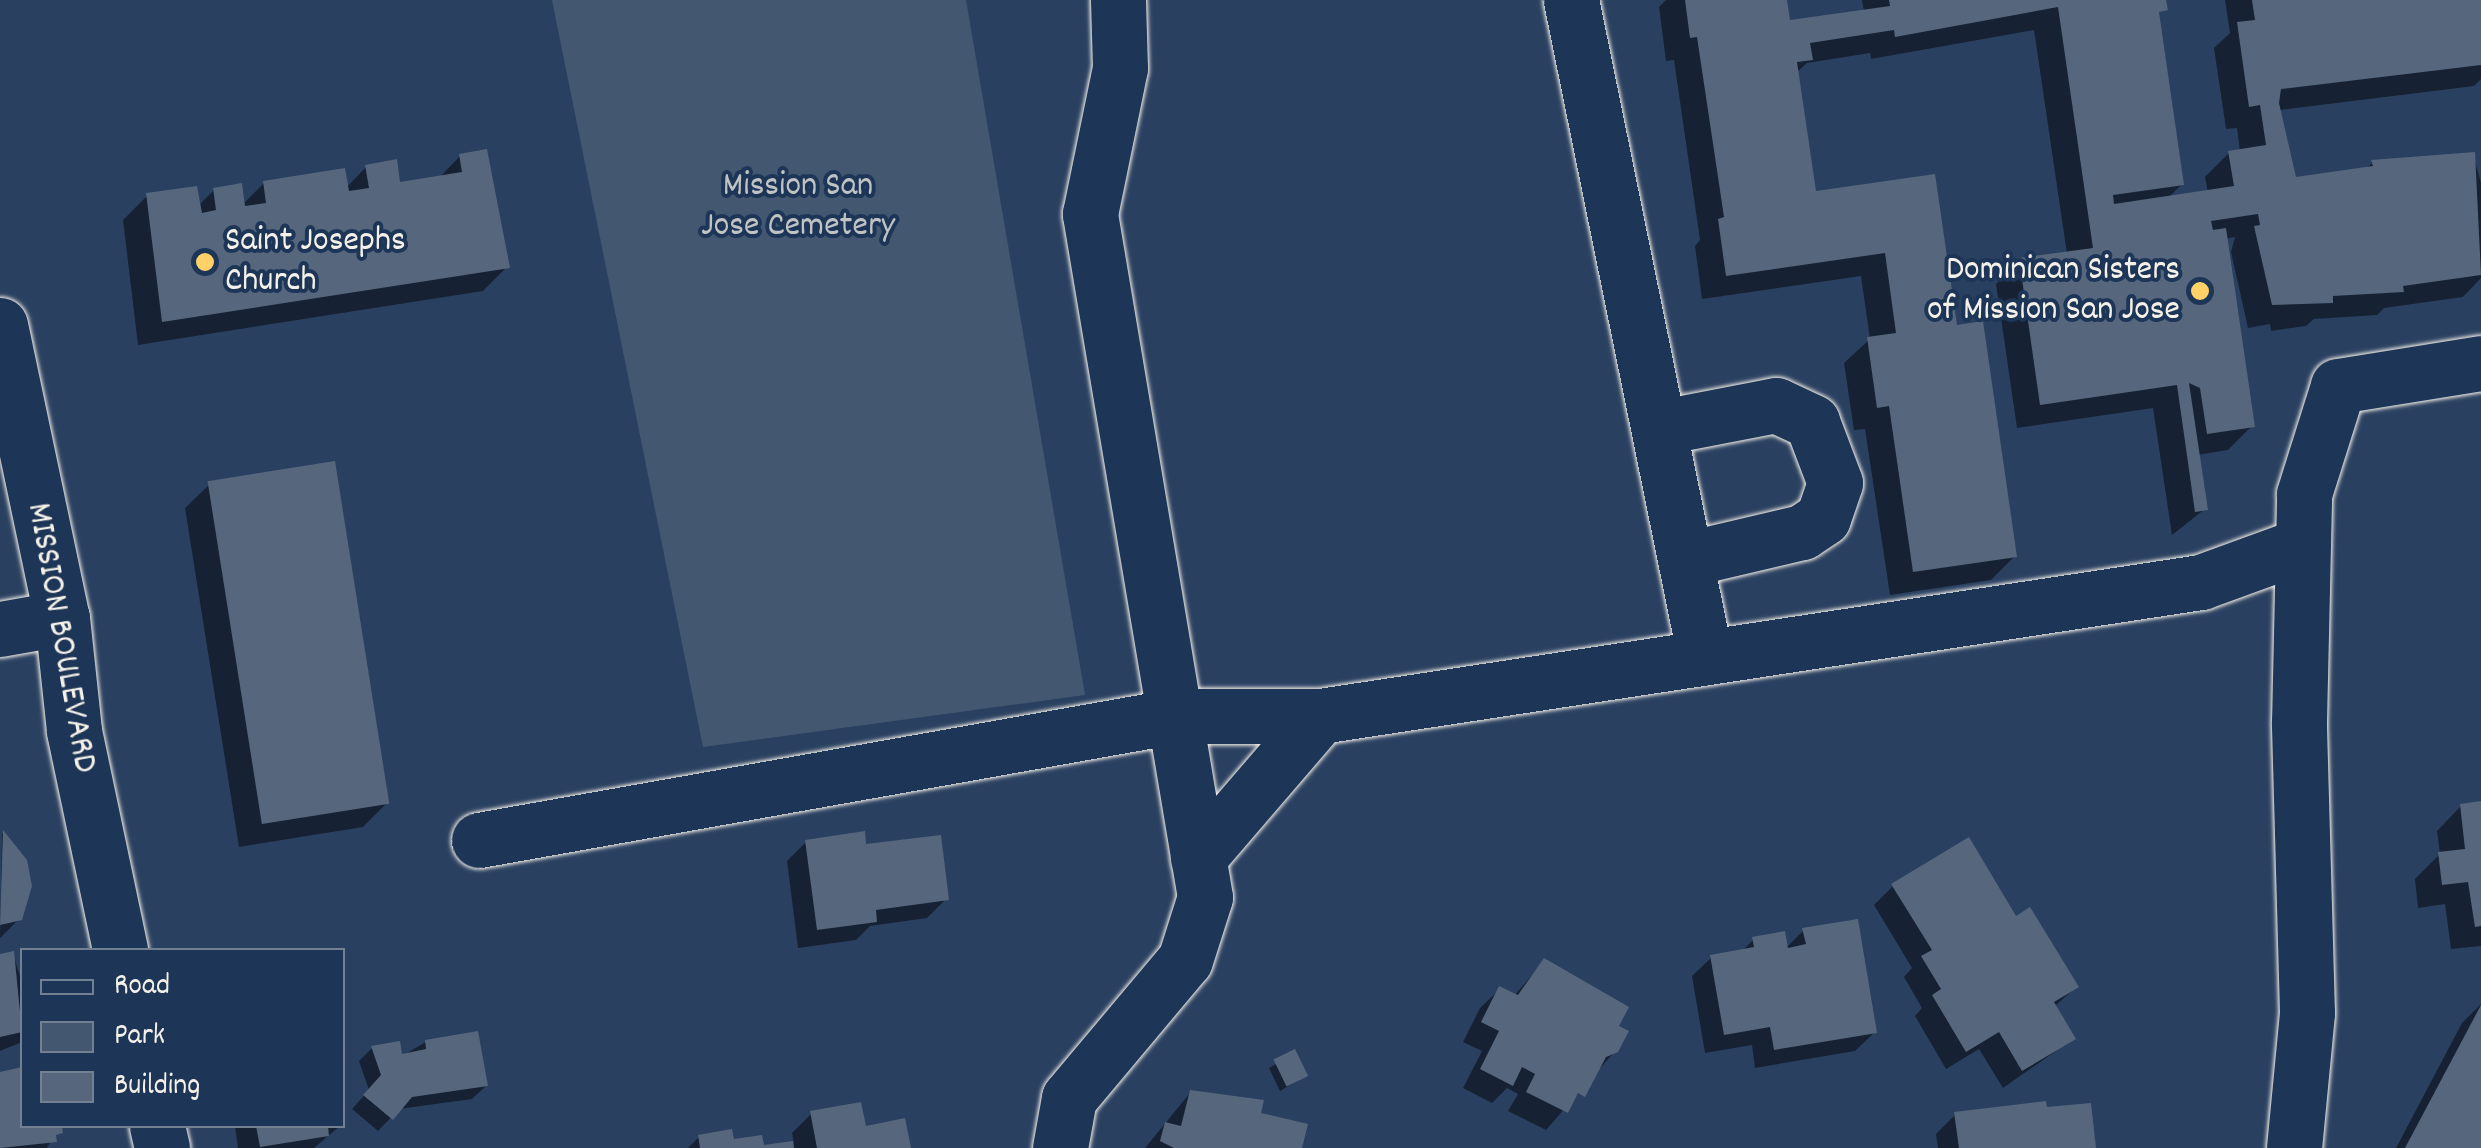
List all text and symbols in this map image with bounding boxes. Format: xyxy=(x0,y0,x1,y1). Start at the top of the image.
park label: Mission San Jose Cemetery xyxy=(701,166,895,248)
place label: Saint Josephs Church xyxy=(225,221,406,303)
place label: Dominican Sisters of Mission San Jose xyxy=(1927,250,2180,332)
marker: Saint Josephs Church xyxy=(194,251,216,273)
marker: Dominican Sisters of Mission San Jose xyxy=(2189,280,2211,302)
street label: MISSION BOULEVARD xyxy=(16,500,104,776)
legend xyxy=(20,948,345,1128)
text: Road xyxy=(114,966,170,1009)
text: Park xyxy=(114,1016,165,1059)
text: Building xyxy=(114,1066,200,1109)

